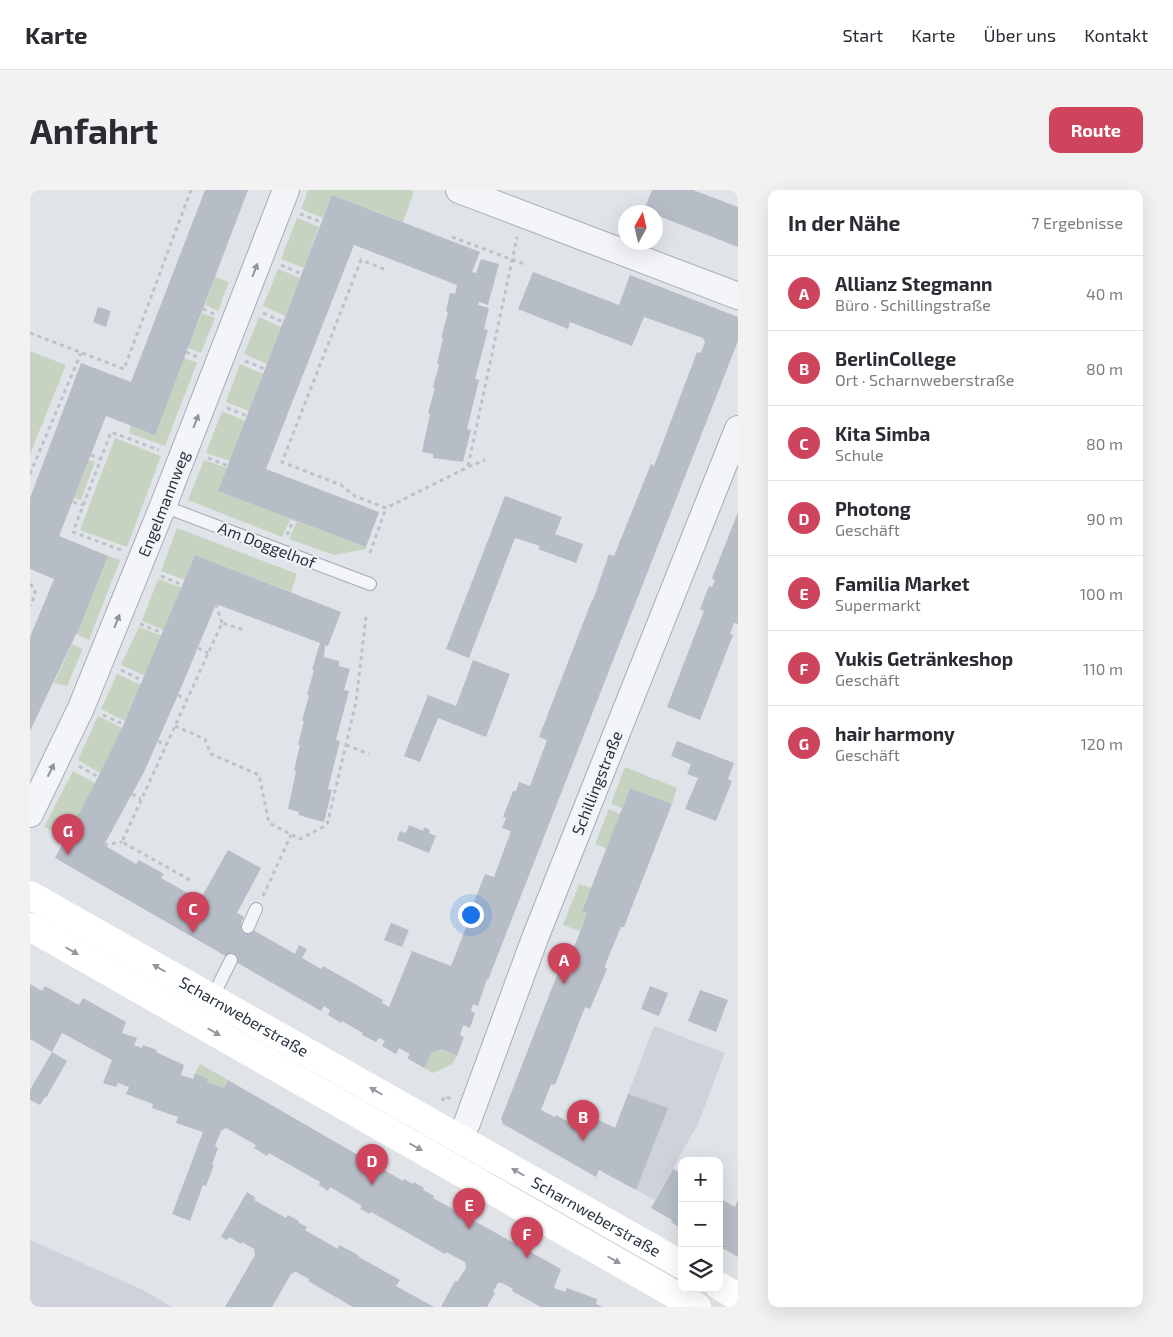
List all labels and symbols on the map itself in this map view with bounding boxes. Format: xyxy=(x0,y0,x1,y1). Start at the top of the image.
north arrow xyxy=(618,205,663,250)
one-way arrow xyxy=(251,262,259,277)
one-way arrow xyxy=(192,413,200,428)
street label: Engelmannweg xyxy=(133,448,193,559)
street label: Am Doggelhof xyxy=(216,517,319,572)
one-way arrow xyxy=(113,614,121,628)
street label: Schillingstraße xyxy=(567,728,626,838)
one-way arrow xyxy=(47,762,56,777)
pin: G xyxy=(52,814,84,855)
pin: C xyxy=(177,892,209,933)
your location xyxy=(458,902,484,928)
pin: A xyxy=(548,943,580,984)
one-way arrow xyxy=(66,947,79,956)
one-way arrow xyxy=(152,964,166,972)
street label: Scharnweberstraße xyxy=(176,972,312,1060)
one-way arrow xyxy=(207,1027,220,1036)
one-way arrow xyxy=(370,1087,383,1096)
pin: B xyxy=(567,1100,599,1141)
one-way arrow xyxy=(409,1142,422,1151)
pin: D xyxy=(356,1144,388,1185)
one-way arrow xyxy=(511,1167,524,1176)
street label: Scharnweberstraße xyxy=(529,1172,664,1260)
pin: E xyxy=(453,1188,485,1229)
pin: F xyxy=(511,1217,543,1258)
one-way arrow xyxy=(607,1256,622,1264)

